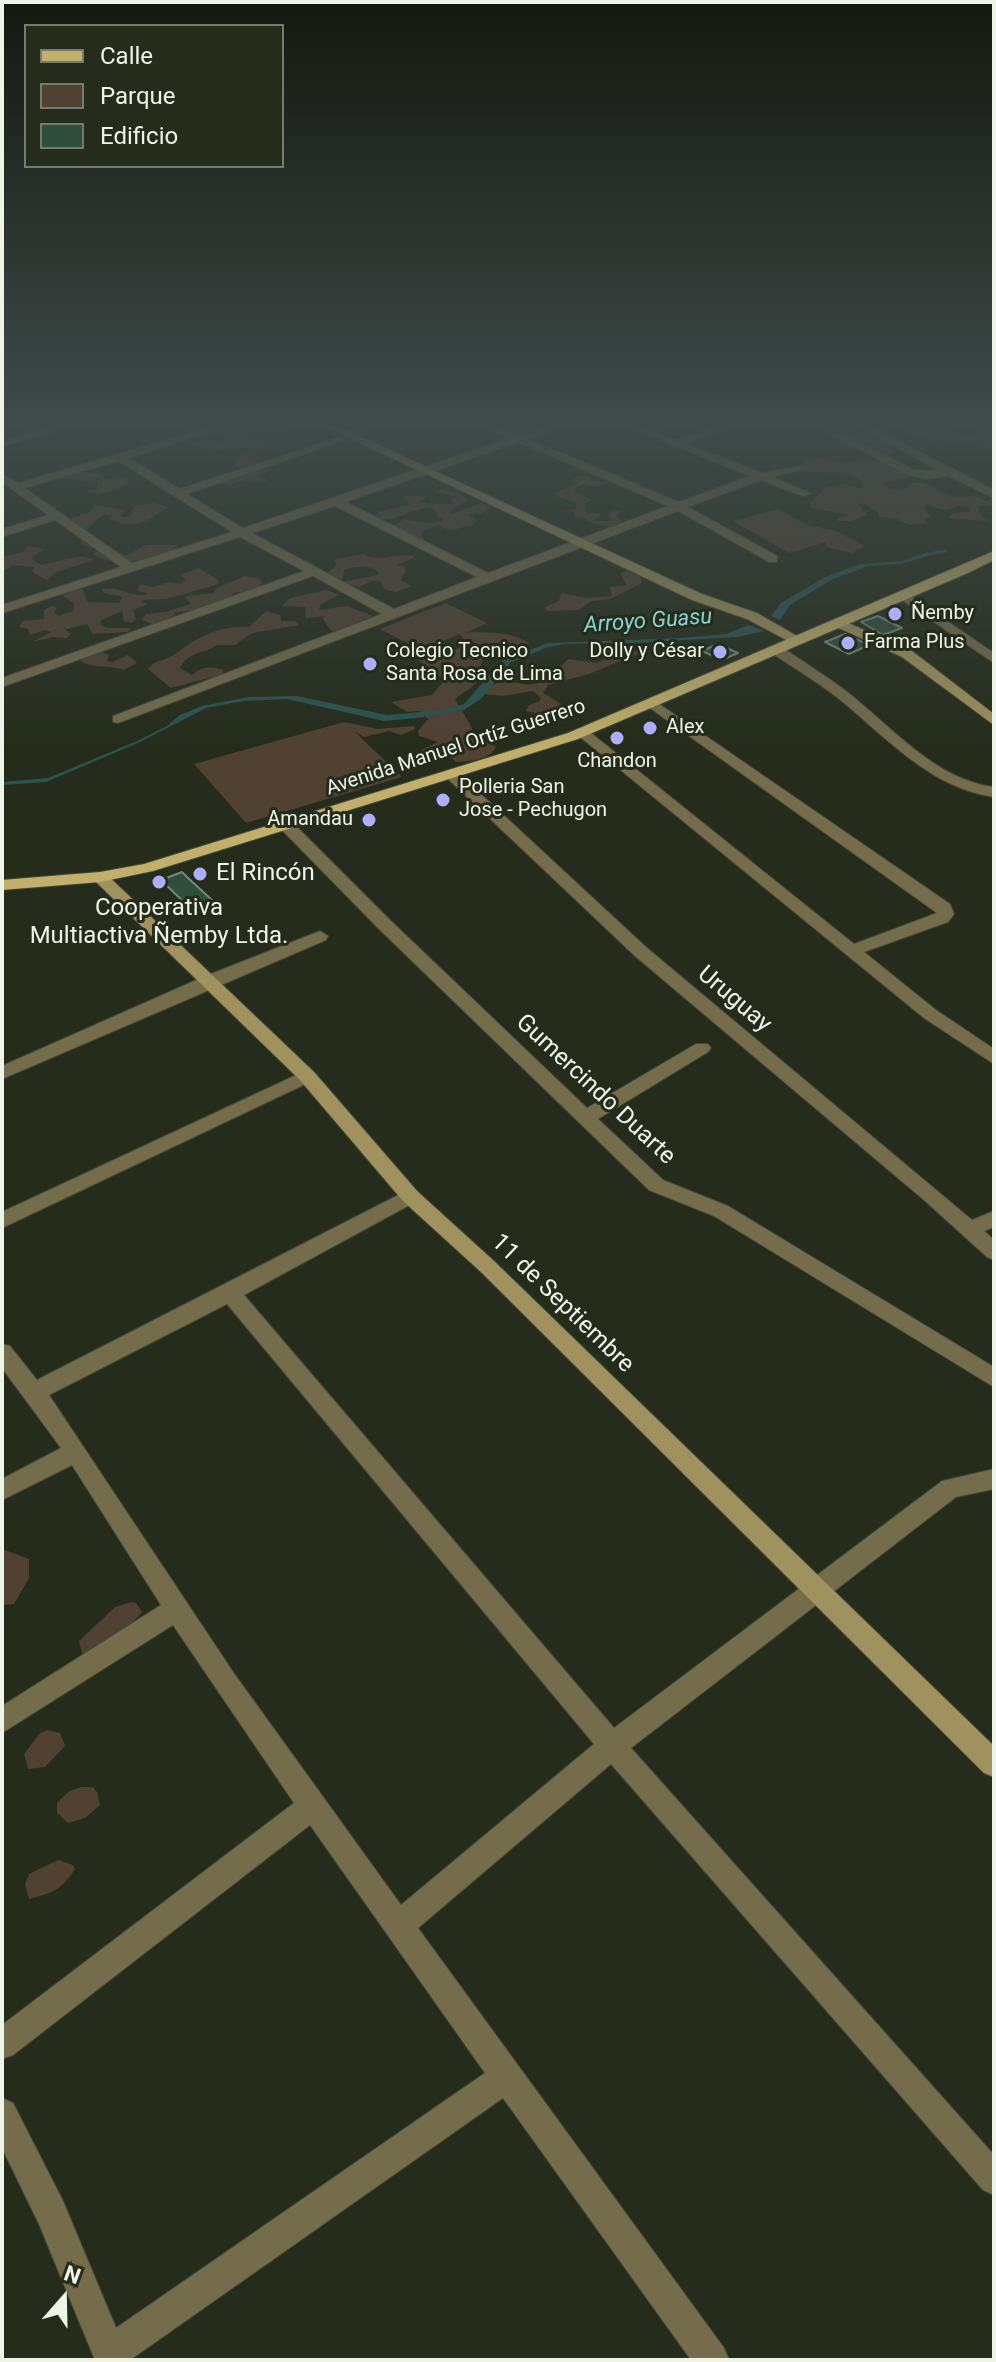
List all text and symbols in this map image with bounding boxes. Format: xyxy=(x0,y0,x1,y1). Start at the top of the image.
legend xyxy=(24,24,284,168)
text: Calle xyxy=(100,42,153,70)
text: Parque xyxy=(100,82,176,110)
text: Edificio xyxy=(100,122,178,150)
place label: Ñemby xyxy=(911,602,974,626)
water label: Arroyo Guasu xyxy=(583,604,713,640)
marker: Ñemby xyxy=(886,605,904,623)
place label: Farma Plus xyxy=(864,631,965,655)
marker: Farma Plus xyxy=(839,634,857,652)
place label: Colegio Tecnico Santa Rosa de Lima xyxy=(386,640,563,687)
place label: Dolly y César xyxy=(589,640,704,664)
marker: Dolly y César xyxy=(711,643,729,661)
marker: Colegio Tecnico Santa Rosa de Lima xyxy=(361,655,379,673)
street label: Avenida Manuel Ortíz Guerrero xyxy=(323,695,589,801)
place label: Alex xyxy=(666,716,704,740)
marker: Alex xyxy=(641,719,659,737)
marker: Chandon xyxy=(608,729,626,747)
place label: Chandon xyxy=(577,750,657,774)
place label: Polleria San Jose - Pechugon xyxy=(459,776,607,823)
marker: Polleria San Jose - Pechugon xyxy=(434,791,452,809)
place label: Amandau xyxy=(267,808,353,832)
marker: Amandau xyxy=(360,811,378,829)
place label: El Rincón xyxy=(216,860,315,888)
marker: El Rincón xyxy=(191,865,209,883)
marker: Cooperativa Multiactiva Ñemby Ltda. xyxy=(150,873,168,891)
place label: Cooperativa Multiactiva Ñemby Ltda. xyxy=(30,895,288,951)
street label: Uruguay xyxy=(691,961,777,1039)
street label: Gumercindo Duarte xyxy=(509,1009,681,1171)
street label: 11 de Septiembre xyxy=(485,1229,639,1379)
north arrow xyxy=(24,2258,104,2338)
text: N xyxy=(61,2261,84,2289)

